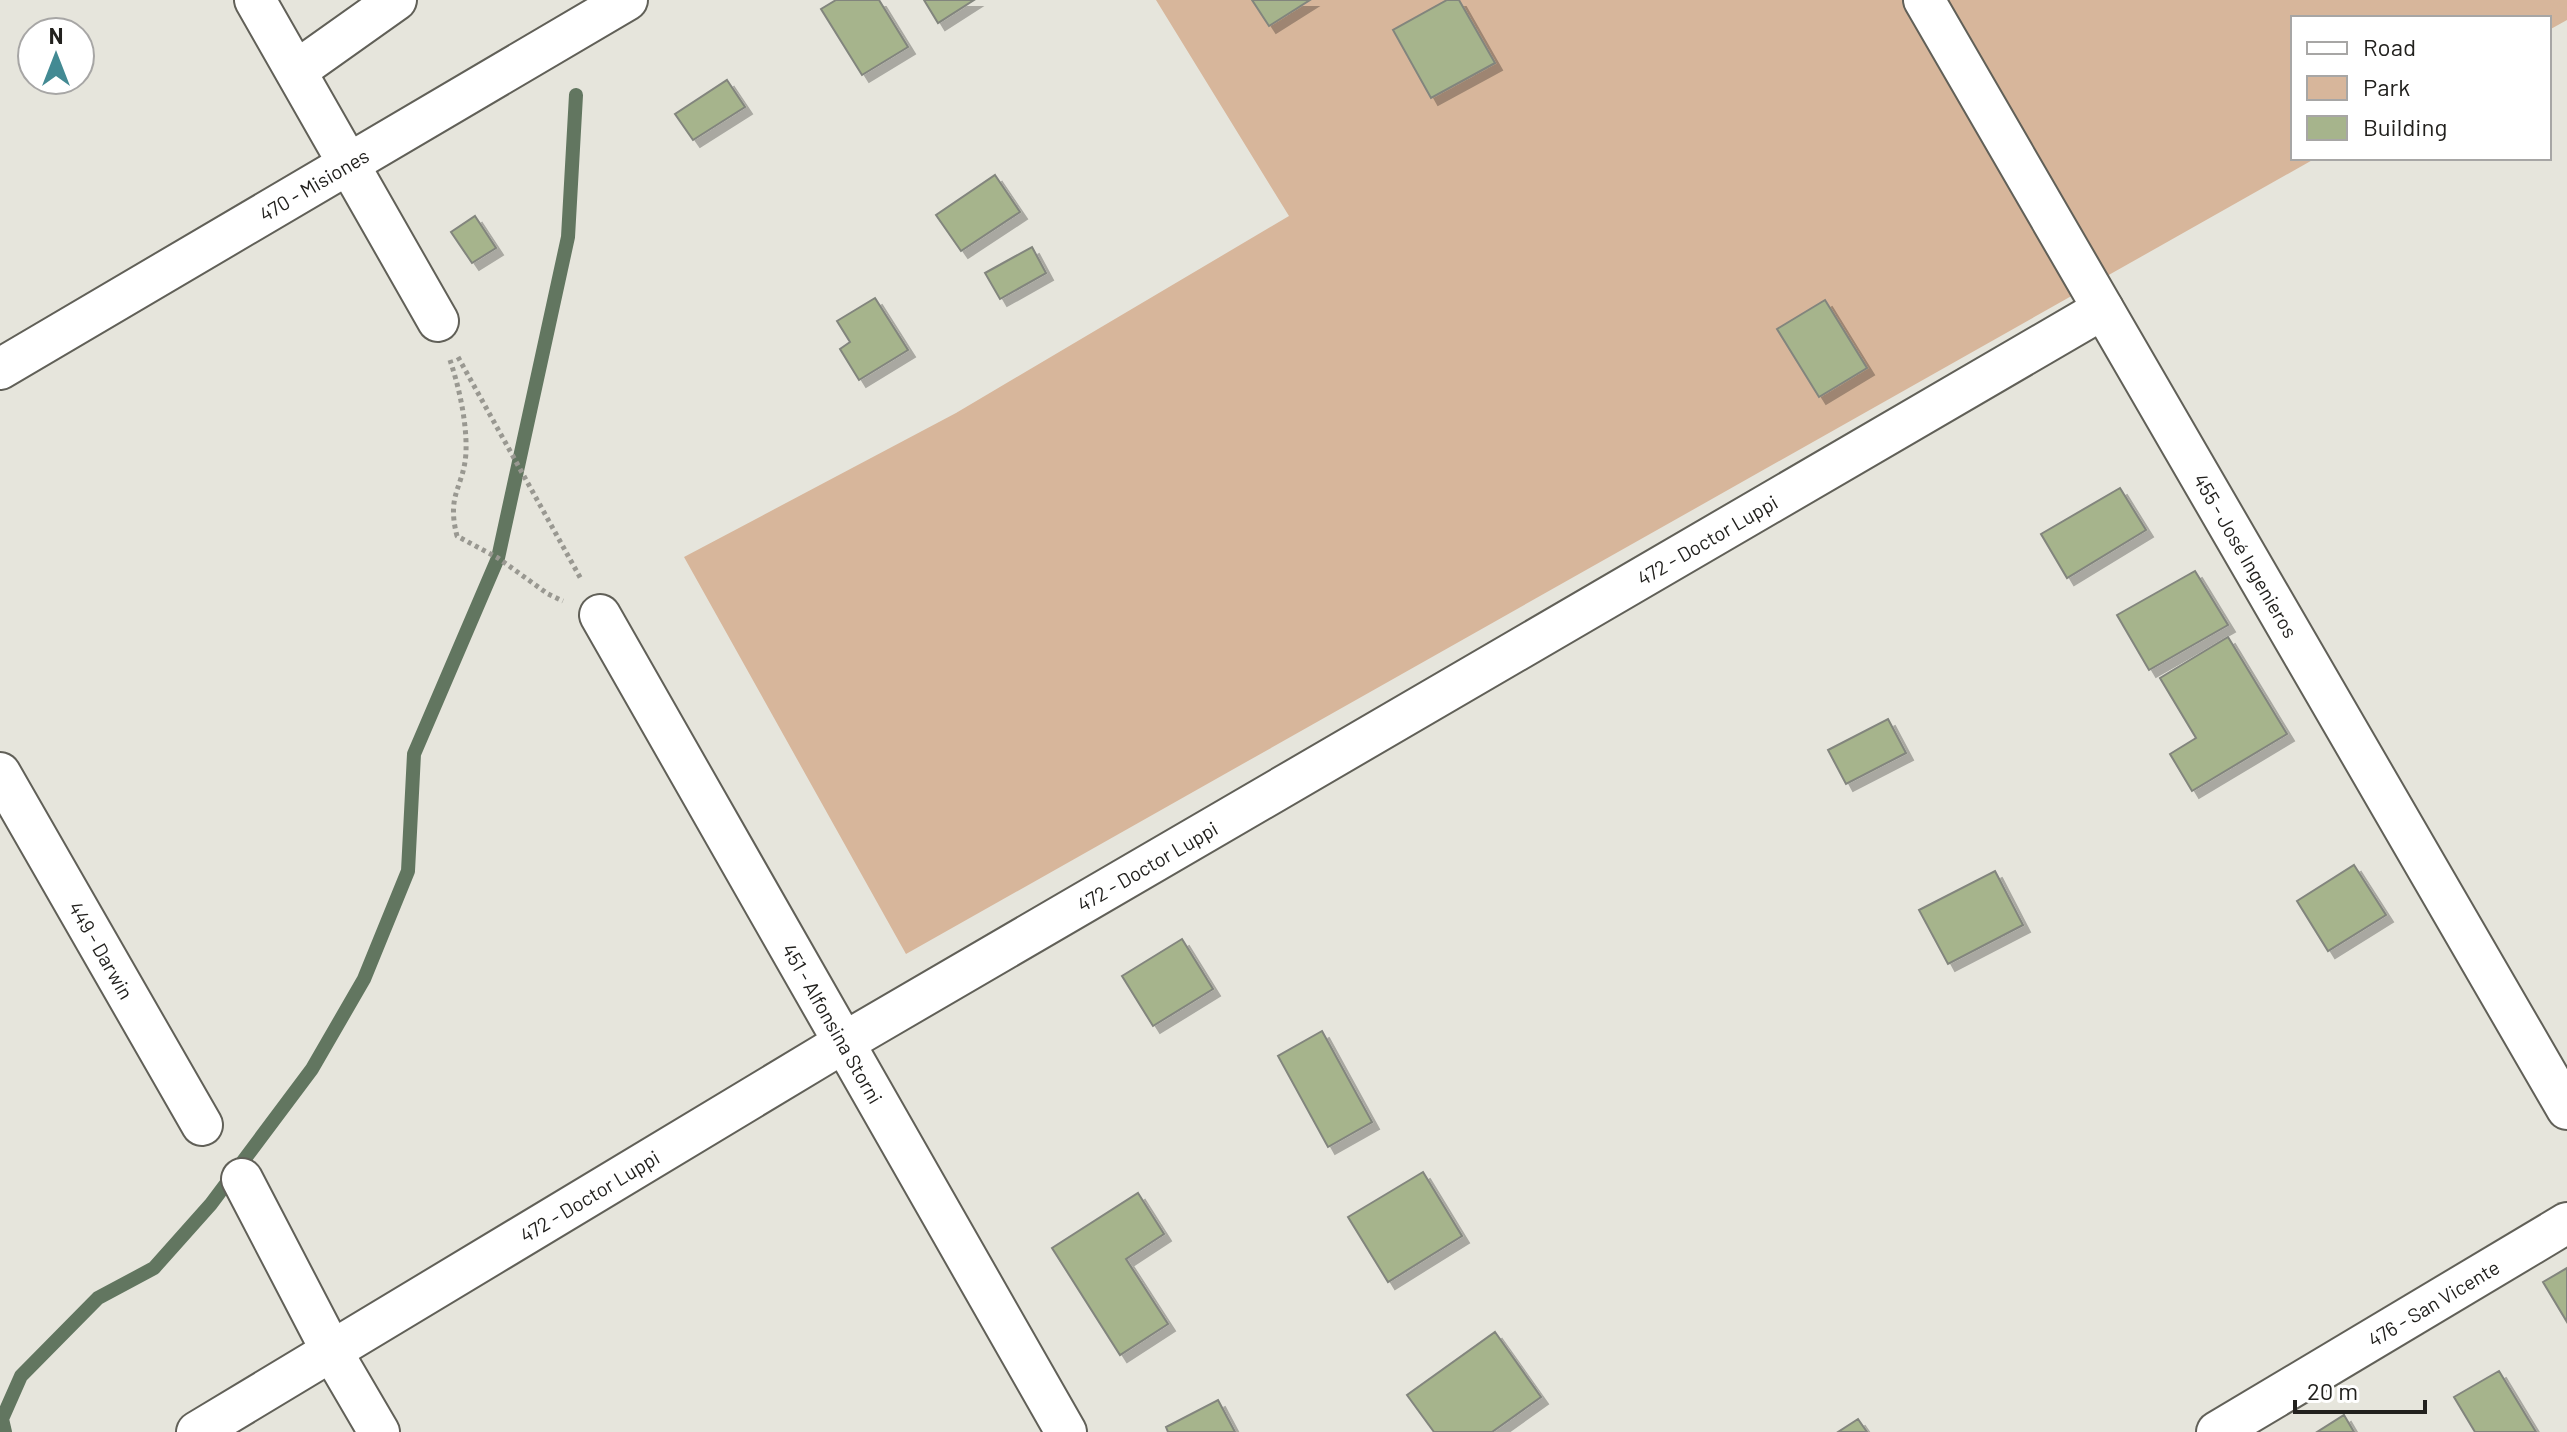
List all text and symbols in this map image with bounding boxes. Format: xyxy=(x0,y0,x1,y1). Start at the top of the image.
north arrow xyxy=(16,16,96,96)
legend xyxy=(2291,16,2551,160)
text: N xyxy=(49,22,63,48)
text: Road xyxy=(2363,32,2416,61)
text: Park xyxy=(2363,72,2410,101)
text: Building xyxy=(2363,112,2447,141)
street label: 470 - Misiones xyxy=(255,143,373,226)
street label: 455 - José Ingenieros xyxy=(2189,469,2303,642)
street label: 472 - Doctor Luppi xyxy=(1632,489,1782,590)
street label: 472 - Doctor Luppi xyxy=(1072,816,1222,916)
street label: 449 - Darwin xyxy=(64,897,139,1003)
street label: 451 - Alfonsina Storni xyxy=(778,939,888,1108)
street label: 472 - Doctor Luppi xyxy=(515,1145,664,1247)
street label: 476 - San Vicente xyxy=(2363,1254,2504,1351)
scale bar xyxy=(2295,1364,2425,1414)
text: 20 m xyxy=(2307,1376,2358,1405)

